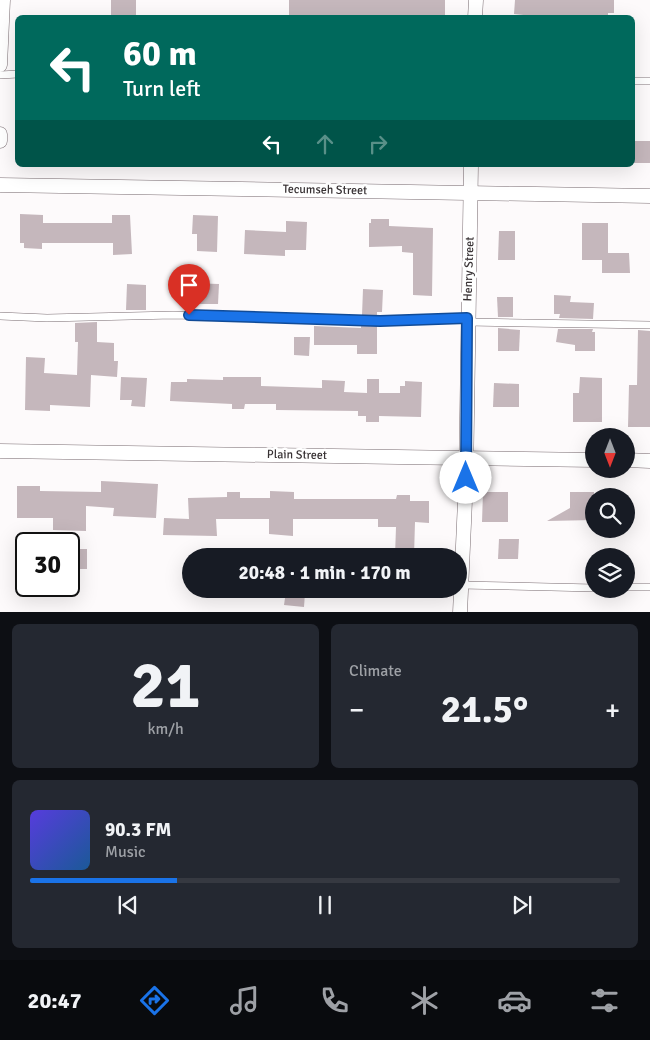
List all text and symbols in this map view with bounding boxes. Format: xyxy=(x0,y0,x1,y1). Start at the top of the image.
text: 60 m xyxy=(123,32,197,75)
icon: left xyxy=(40,35,105,100)
text: Turn left xyxy=(123,75,201,102)
icon: left xyxy=(258,130,286,158)
icon: ahead xyxy=(311,130,339,158)
icon: right xyxy=(364,130,392,158)
street label: Tecumseh Street xyxy=(283,182,367,198)
street label: Henry Street xyxy=(460,236,478,302)
pin xyxy=(168,264,210,315)
icon: arrive xyxy=(175,271,203,299)
north arrow xyxy=(585,428,635,478)
map controls xyxy=(585,428,635,598)
street label: Plain Street xyxy=(267,447,327,463)
position arrow xyxy=(439,451,491,503)
button: search xyxy=(585,488,635,538)
speed limit sign: 30 xyxy=(15,532,80,597)
button: layers xyxy=(585,548,635,598)
text: 20:48 · 1 min · 170 m xyxy=(238,561,411,585)
text: 21 xyxy=(130,646,201,726)
text: Climate xyxy=(349,661,402,681)
text: 21.5° xyxy=(441,686,528,733)
text: − xyxy=(349,693,364,727)
text: + xyxy=(605,693,620,727)
text: km/h xyxy=(147,719,184,739)
text: 90.3 FM xyxy=(105,818,171,842)
text: Music xyxy=(105,842,146,862)
icon: previous xyxy=(114,891,142,919)
icon: pause xyxy=(311,891,339,919)
icon: next xyxy=(508,891,536,919)
icon: directions xyxy=(137,983,172,1018)
icon: music xyxy=(227,983,262,1018)
icon: phone xyxy=(317,983,352,1018)
icon: climate xyxy=(407,983,442,1018)
icon: car xyxy=(497,983,532,1018)
icon: filters xyxy=(587,983,622,1018)
text: 20:47 xyxy=(28,987,82,1014)

